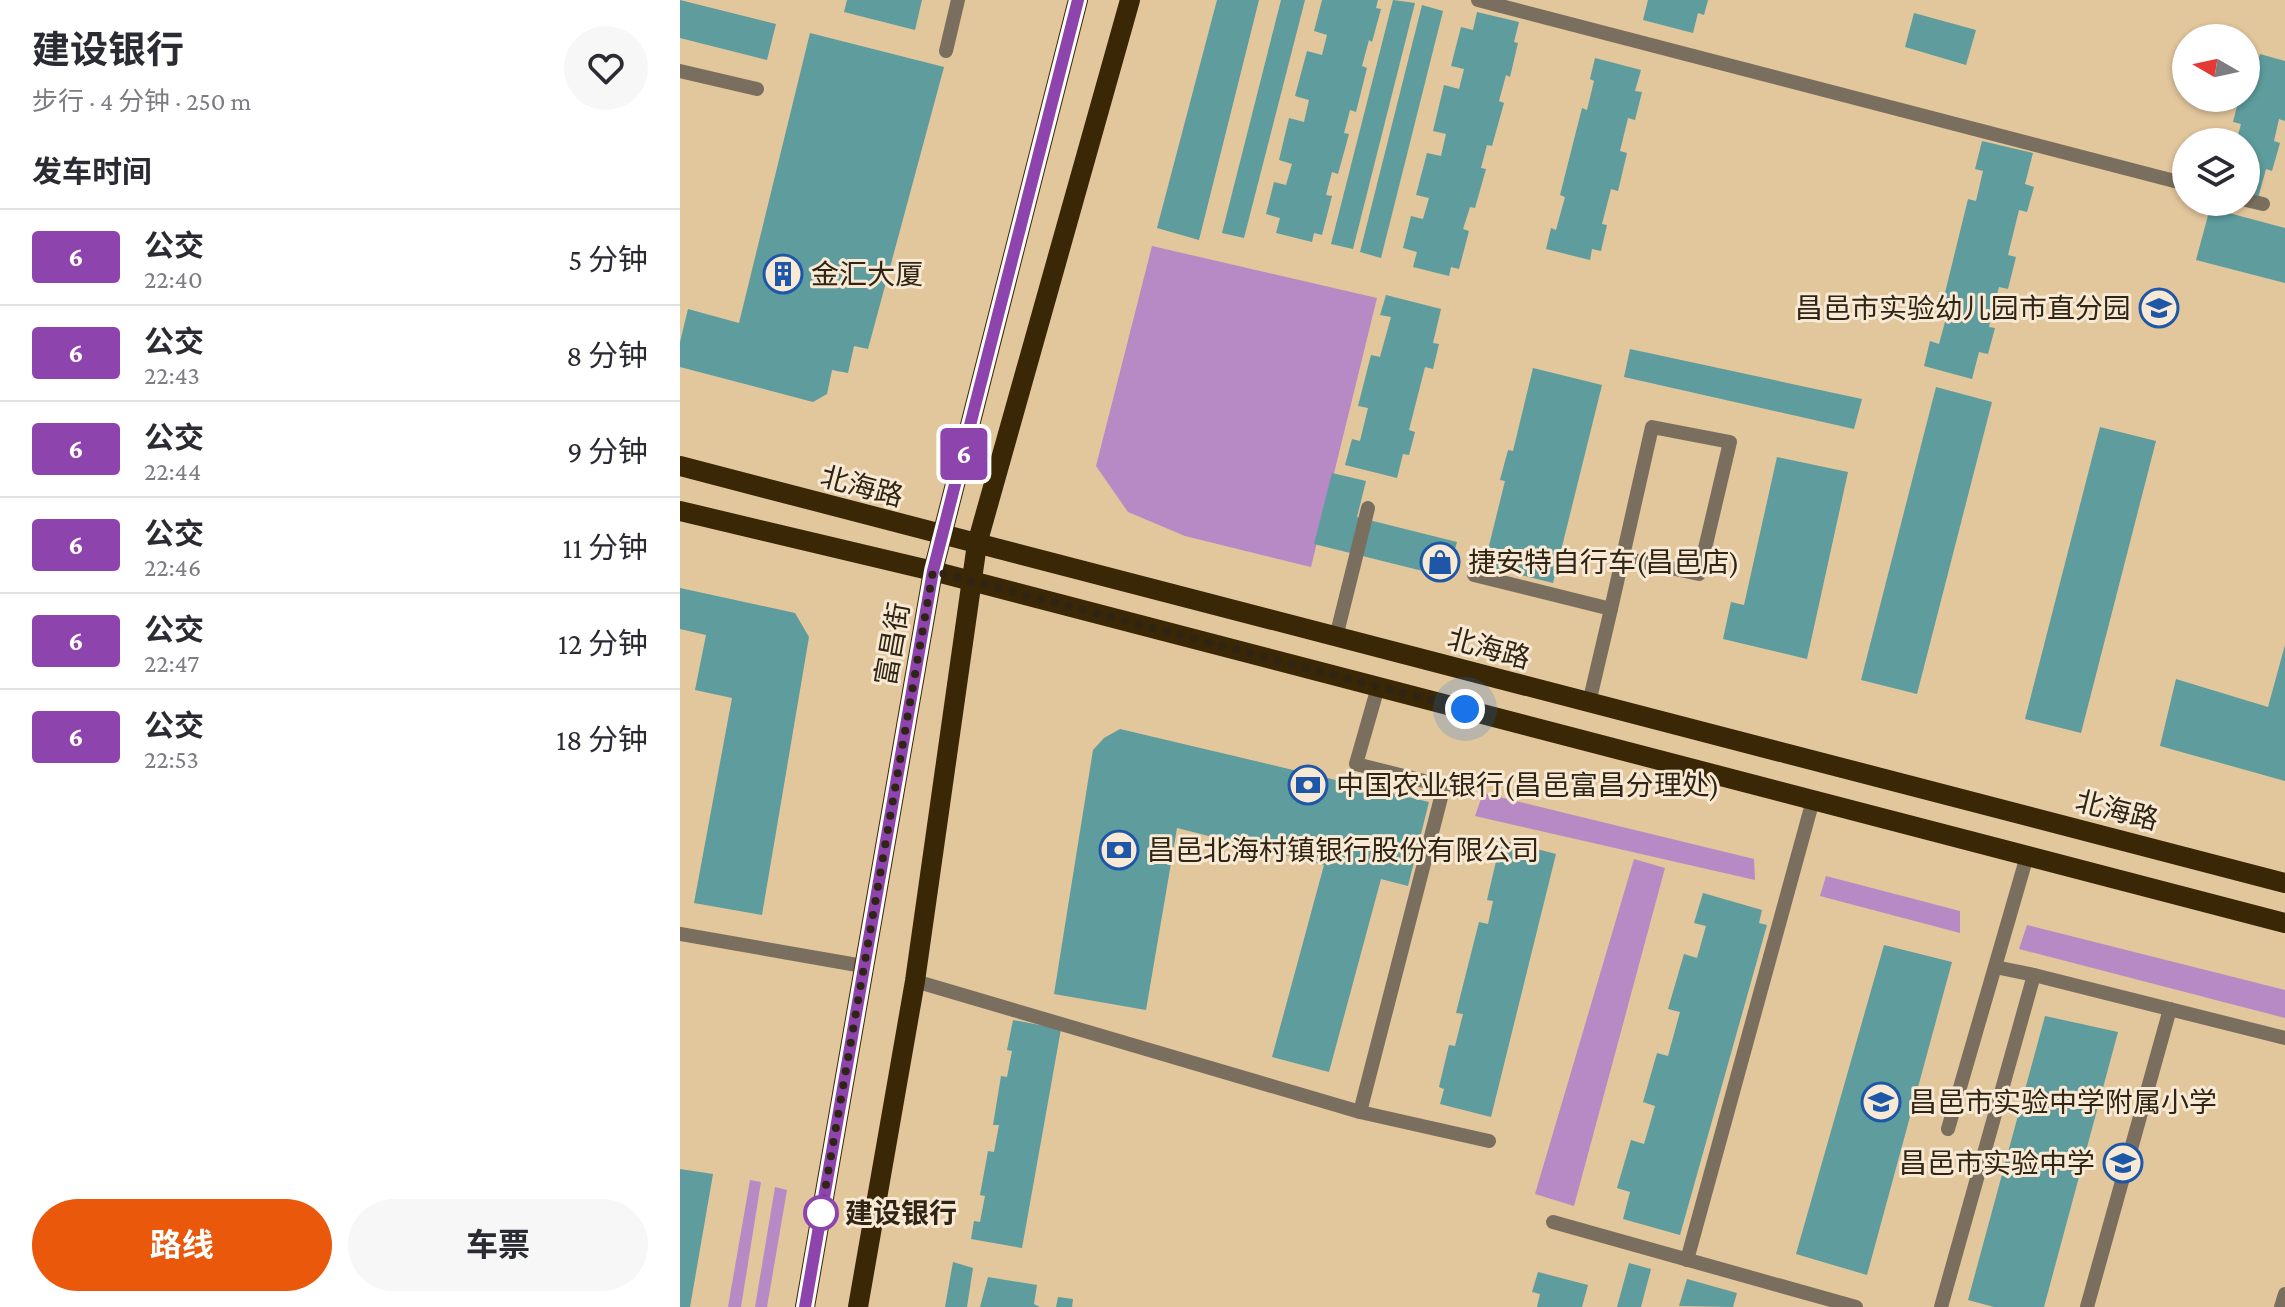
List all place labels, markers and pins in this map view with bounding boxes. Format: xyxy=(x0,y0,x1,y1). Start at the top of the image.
building icon: 金汇大厦 xyxy=(762,253,804,295)
place label: 金汇大厦 xyxy=(811,259,923,290)
school or university icon: 昌邑市实验幼儿园市直分园 xyxy=(2138,287,2180,329)
place label: 昌邑市实验幼儿园市直分园 xyxy=(1795,293,2131,324)
shop icon: 捷安特自行车(昌邑店) xyxy=(1419,541,1461,583)
place label: 捷安特自行车(昌邑店) xyxy=(1468,547,1740,579)
bank icon: 中国农业银行(昌邑富昌分理处) xyxy=(1287,764,1329,806)
place label: 中国农业银行(昌邑富昌分理处) xyxy=(1336,770,1720,802)
bank icon: 昌邑北海村镇银行股份有限公司 xyxy=(1098,829,1140,871)
place label: 昌邑北海村镇银行股份有限公司 xyxy=(1147,835,1539,866)
school or university icon: 昌邑市实验中学附属小学 xyxy=(1860,1081,1902,1123)
place label: 昌邑市实验中学附属小学 xyxy=(1909,1087,2217,1118)
school or university icon: 昌邑市实验中学 xyxy=(2102,1142,2144,1184)
place label: 昌邑市实验中学 xyxy=(1899,1148,2095,1179)
marker: 建设银行 xyxy=(804,1196,838,1230)
place label: 建设银行 xyxy=(845,1198,957,1229)

